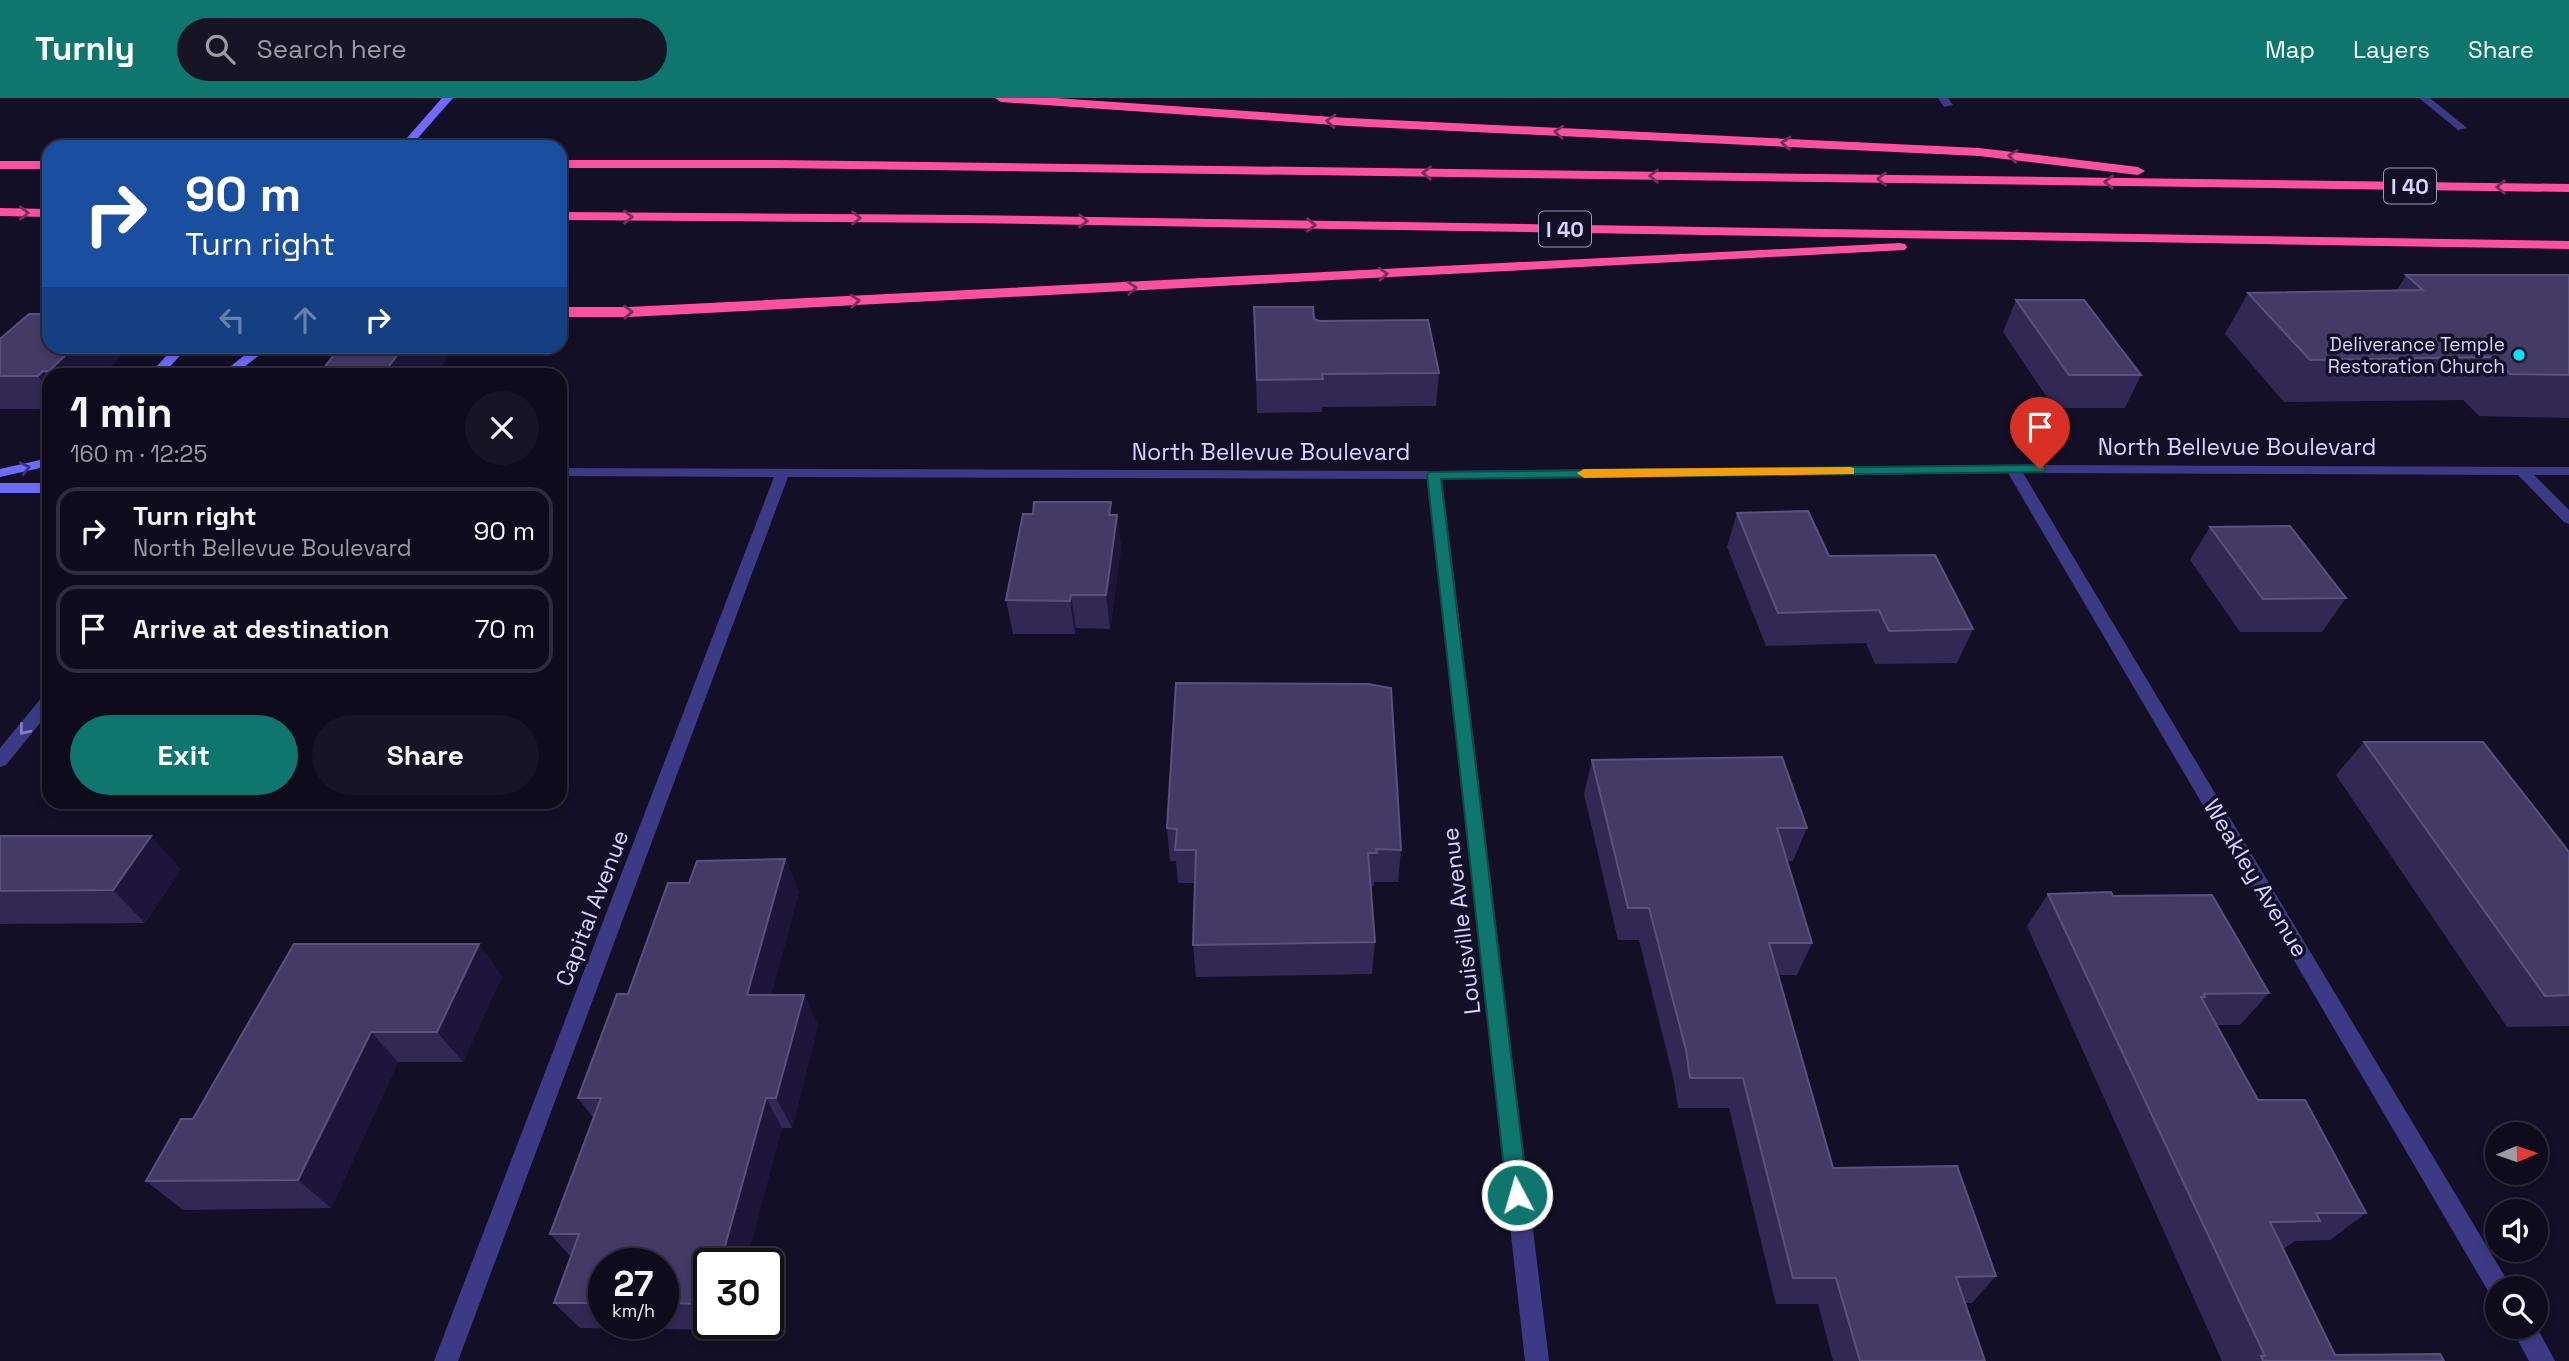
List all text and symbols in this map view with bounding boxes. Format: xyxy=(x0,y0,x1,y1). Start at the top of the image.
search box xyxy=(177,18,667,81)
text: Turnly xyxy=(35,28,135,70)
icon: search xyxy=(201,30,239,68)
text: Search here xyxy=(257,32,407,66)
text: Map xyxy=(2265,34,2315,65)
text: Layers xyxy=(2353,34,2430,65)
text: Share xyxy=(2468,34,2534,65)
one-way arrow xyxy=(1326,114,1337,129)
one-way arrow xyxy=(1553,125,1564,140)
one-way arrow xyxy=(1780,135,1791,150)
one-way arrow xyxy=(2007,149,2018,164)
text: 90 m xyxy=(185,163,301,225)
one-way arrow xyxy=(1421,165,1431,181)
icon: right xyxy=(70,168,161,259)
one-way arrow xyxy=(1648,168,1659,184)
road number: I 40 xyxy=(2384,168,2436,204)
one-way arrow xyxy=(1876,171,1886,187)
one-way arrow xyxy=(2103,174,2114,190)
one-way arrow xyxy=(2495,179,2506,195)
one-way arrow xyxy=(19,205,30,220)
one-way arrow xyxy=(623,209,634,225)
one-way arrow xyxy=(851,210,861,226)
road number: I 40 xyxy=(1539,212,1591,246)
one-way arrow xyxy=(1078,213,1089,229)
one-way arrow xyxy=(1305,217,1316,232)
text: Turn right xyxy=(185,224,335,264)
one-way arrow xyxy=(1378,267,1389,282)
one-way arrow xyxy=(1126,281,1137,296)
one-way arrow xyxy=(850,294,861,309)
icon: left xyxy=(213,301,251,339)
icon: ahead xyxy=(286,301,324,339)
icon: right xyxy=(359,301,397,339)
one-way arrow xyxy=(623,304,634,320)
place label: Deliverance Temple Restoration Church xyxy=(2328,332,2505,379)
marker: Deliverance Temple Restoration Church xyxy=(2511,347,2527,363)
text: 1 min xyxy=(70,386,173,439)
button: close xyxy=(465,391,539,465)
pin xyxy=(2010,397,2070,469)
icon: arrive xyxy=(2021,408,2059,446)
street label: North Bellevue Boulevard xyxy=(2098,432,2376,462)
street label: North Bellevue Boulevard xyxy=(1132,437,1410,467)
text: 160 m · 12:25 xyxy=(70,439,207,469)
one-way arrow xyxy=(18,462,30,476)
text: Turn right xyxy=(133,499,257,533)
icon: right xyxy=(74,512,112,550)
text: 90 m xyxy=(473,514,535,548)
text: North Bellevue Boulevard xyxy=(133,533,412,563)
icon: arrive xyxy=(74,610,112,648)
text: Arrive at destination xyxy=(133,612,390,646)
text: 70 m xyxy=(475,612,535,646)
button: Exit xyxy=(70,715,298,795)
button: Share xyxy=(312,715,539,795)
one-way arrow xyxy=(20,723,33,735)
street label: Weakley Avenue xyxy=(2197,793,2315,963)
street label: Capital Avenue xyxy=(548,826,636,990)
street label: Louisville Avenue xyxy=(1435,826,1487,1016)
north arrow xyxy=(2485,1122,2548,1185)
map controls xyxy=(2485,1122,2548,1339)
position arrow xyxy=(1480,1158,1554,1232)
button: sound xyxy=(2485,1199,2548,1262)
speed limit sign: 30 xyxy=(693,1248,784,1339)
text: 27 xyxy=(614,1262,653,1306)
button: search xyxy=(2485,1276,2548,1339)
text: km/h xyxy=(612,1299,655,1322)

